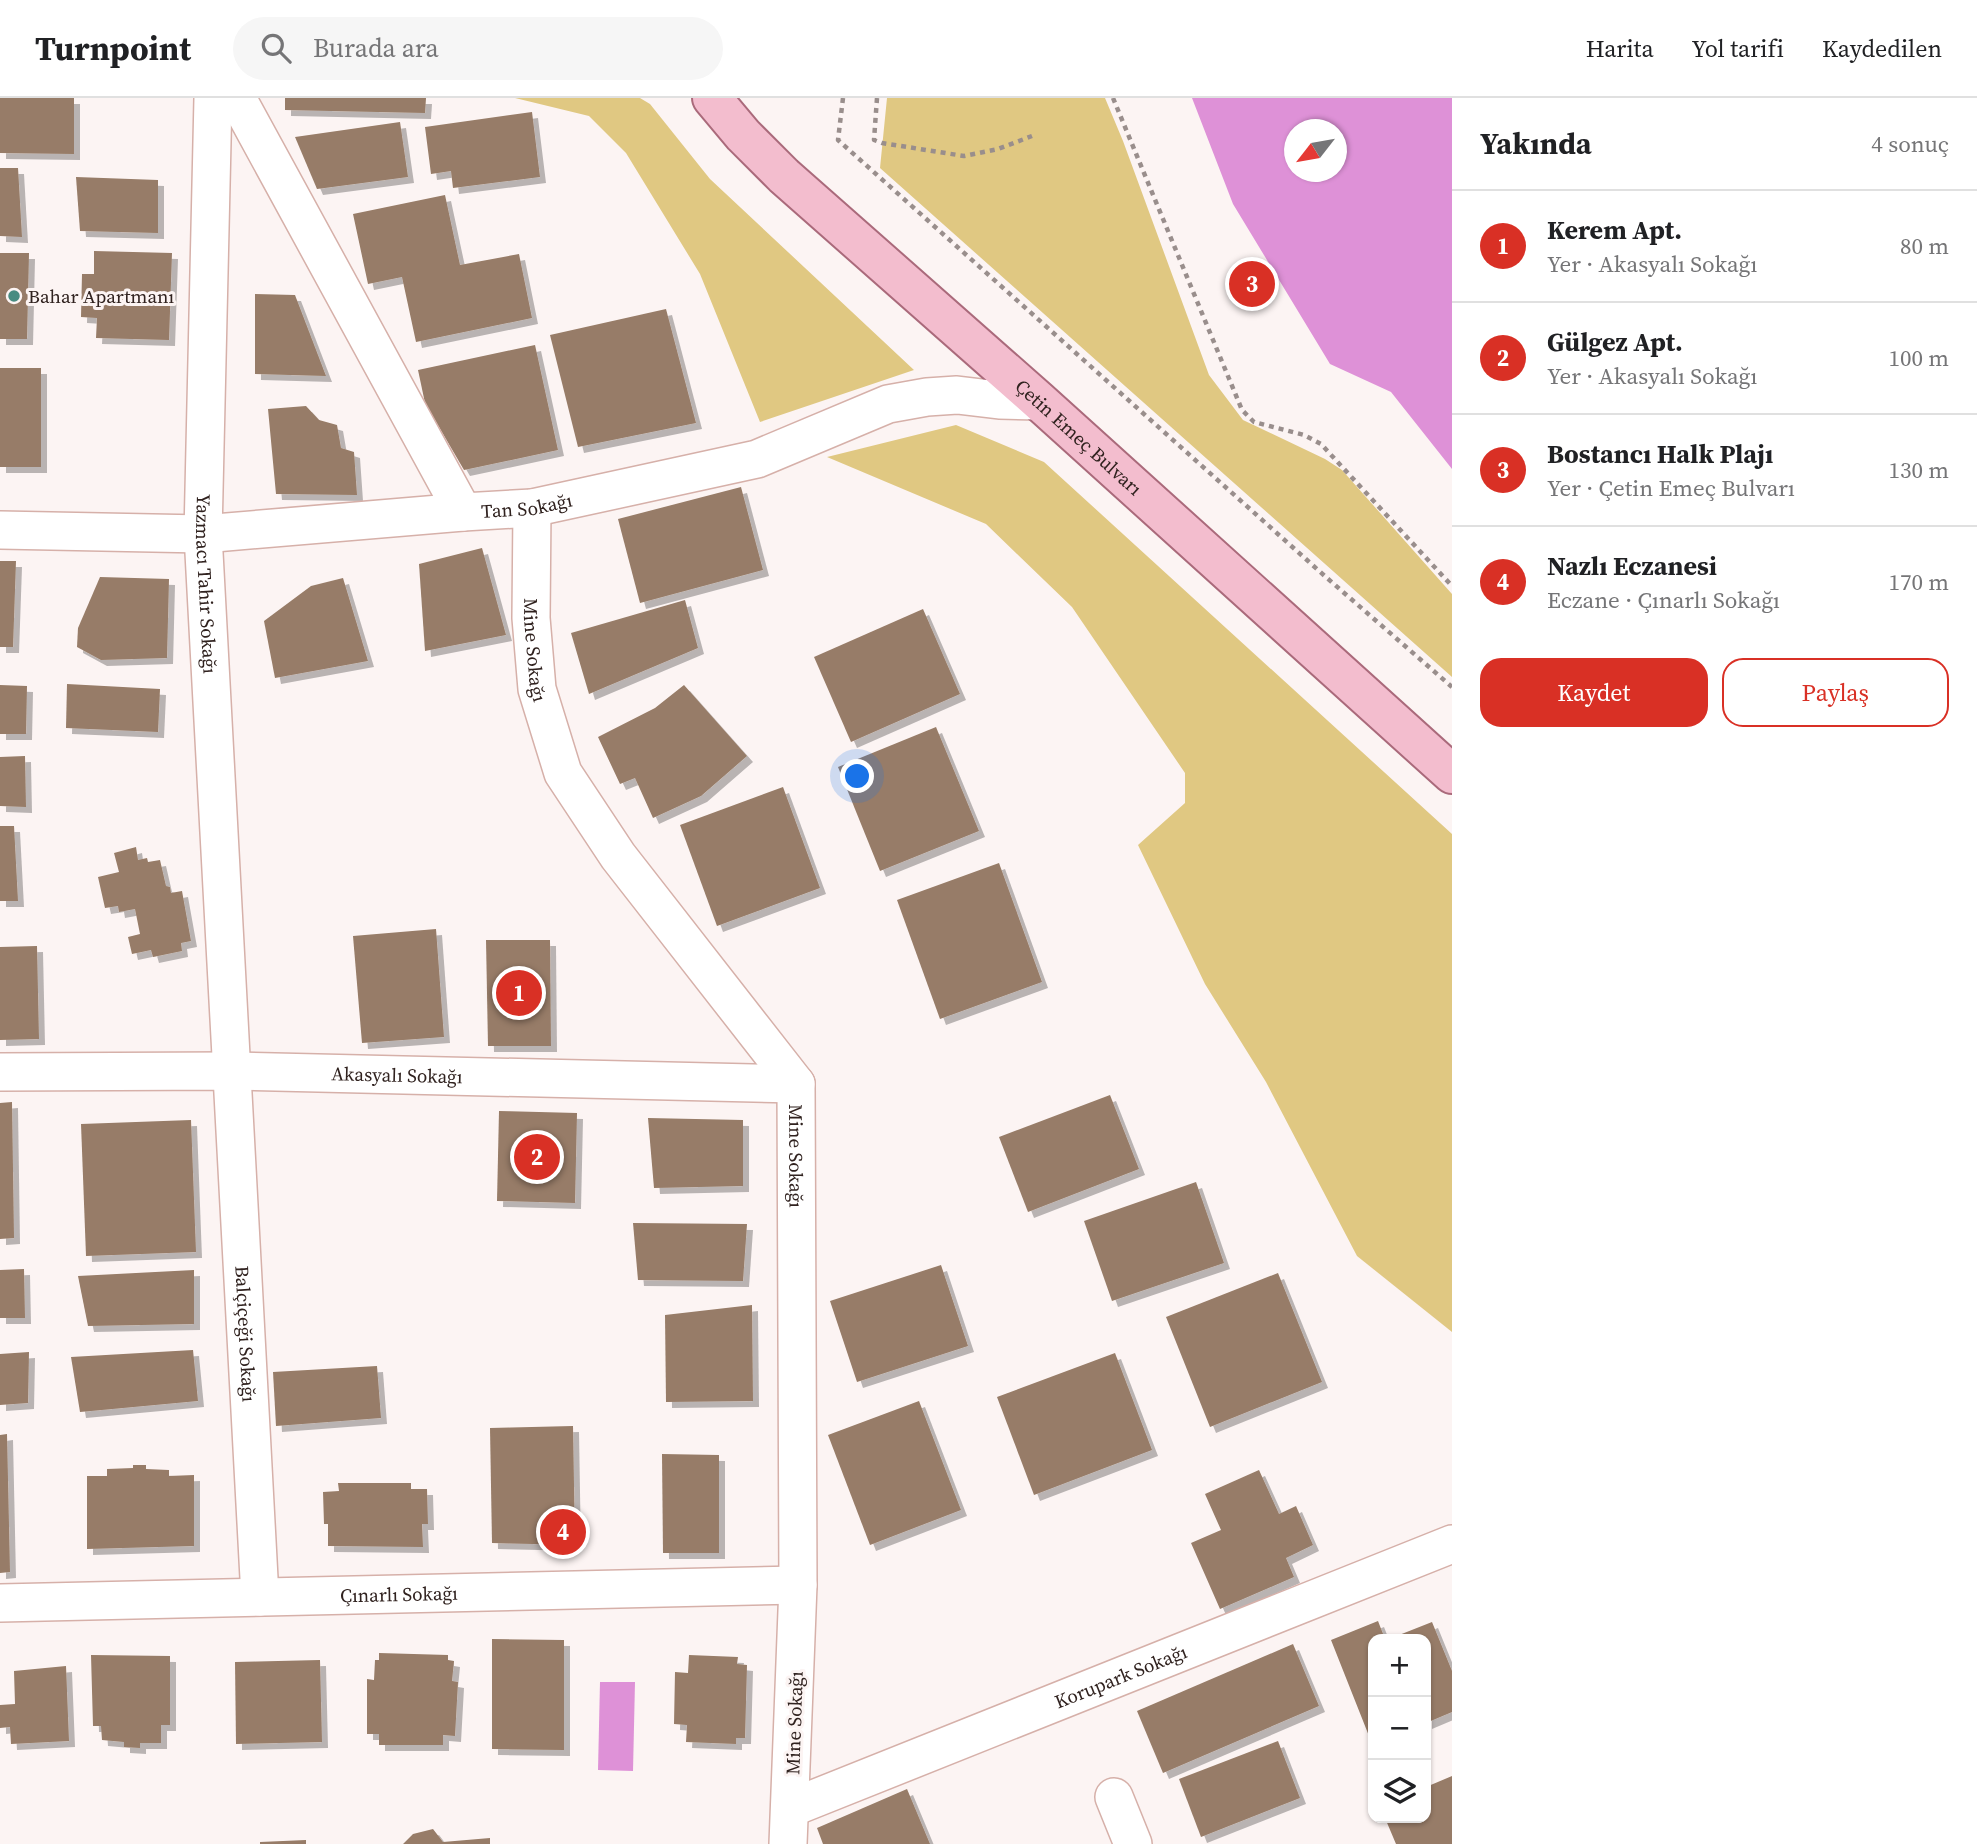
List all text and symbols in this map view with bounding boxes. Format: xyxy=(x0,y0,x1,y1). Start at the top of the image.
search box xyxy=(233,17,723,80)
text: Turnpoint xyxy=(35,26,191,71)
icon: search xyxy=(257,29,295,67)
text: Burada ara xyxy=(313,30,439,66)
text: Harita xyxy=(1586,32,1654,65)
text: Yol tarifi xyxy=(1692,32,1784,65)
text: Kaydedilen xyxy=(1822,32,1942,65)
north arrow xyxy=(1284,119,1347,182)
text: Yakında xyxy=(1480,123,1592,164)
text: 4 sonuç xyxy=(1871,128,1949,160)
text: Kerem Apt. xyxy=(1547,212,1682,248)
text: 1 xyxy=(1497,230,1509,262)
text: 80 m xyxy=(1900,230,1949,262)
text: Yer · Akasyalı Sokağı xyxy=(1547,248,1757,280)
pin: 3 xyxy=(1229,258,1275,310)
place label: Bahar Apartmanı xyxy=(28,283,175,309)
marker: Bahar Apartmanı xyxy=(6,288,22,304)
text: Gülgez Apt. xyxy=(1547,324,1683,360)
text: 2 xyxy=(1497,342,1509,374)
text: 100 m xyxy=(1888,342,1949,374)
text: Yer · Akasyalı Sokağı xyxy=(1547,360,1757,392)
street label: Çetin Emeç Bulvarı xyxy=(1010,373,1148,501)
text: Bostancı Halk Plajı xyxy=(1547,436,1773,472)
text: 3 xyxy=(1497,454,1509,486)
text: 130 m xyxy=(1888,454,1949,486)
text: Yer · Çetin Emeç Bulvarı xyxy=(1547,472,1795,504)
street label: Tan Sokağı xyxy=(480,487,575,524)
street label: Yazmacı Tahir Sokağı xyxy=(190,494,223,675)
text: Nazlı Eczanesi xyxy=(1547,548,1717,584)
text: 4 xyxy=(1497,566,1509,598)
text: 170 m xyxy=(1888,566,1949,598)
text: Eczane · Çınarlı Sokağı xyxy=(1547,584,1780,616)
street label: Mine Sokağı xyxy=(518,598,553,705)
button: Kaydet xyxy=(1480,658,1708,727)
button: Paylaş xyxy=(1722,658,1949,727)
your location xyxy=(840,759,874,793)
pin: 1 xyxy=(496,967,542,1019)
street label: Akasyalı Sokağı xyxy=(331,1060,463,1089)
street label: Mine Sokağı xyxy=(783,1104,809,1208)
pin: 2 xyxy=(514,1131,560,1183)
street label: Balçiçeği Sokağı xyxy=(229,1265,263,1403)
pin: 4 xyxy=(540,1506,586,1558)
street label: Çınarlı Sokağı xyxy=(340,1580,458,1608)
map controls xyxy=(1368,1634,1431,1823)
button: + xyxy=(1368,1634,1431,1697)
street label: Korupark Sokağı xyxy=(1051,1638,1191,1714)
street label: Mine Sokağı xyxy=(779,1670,809,1775)
button: − xyxy=(1368,1697,1431,1760)
button: layers xyxy=(1368,1760,1431,1823)

